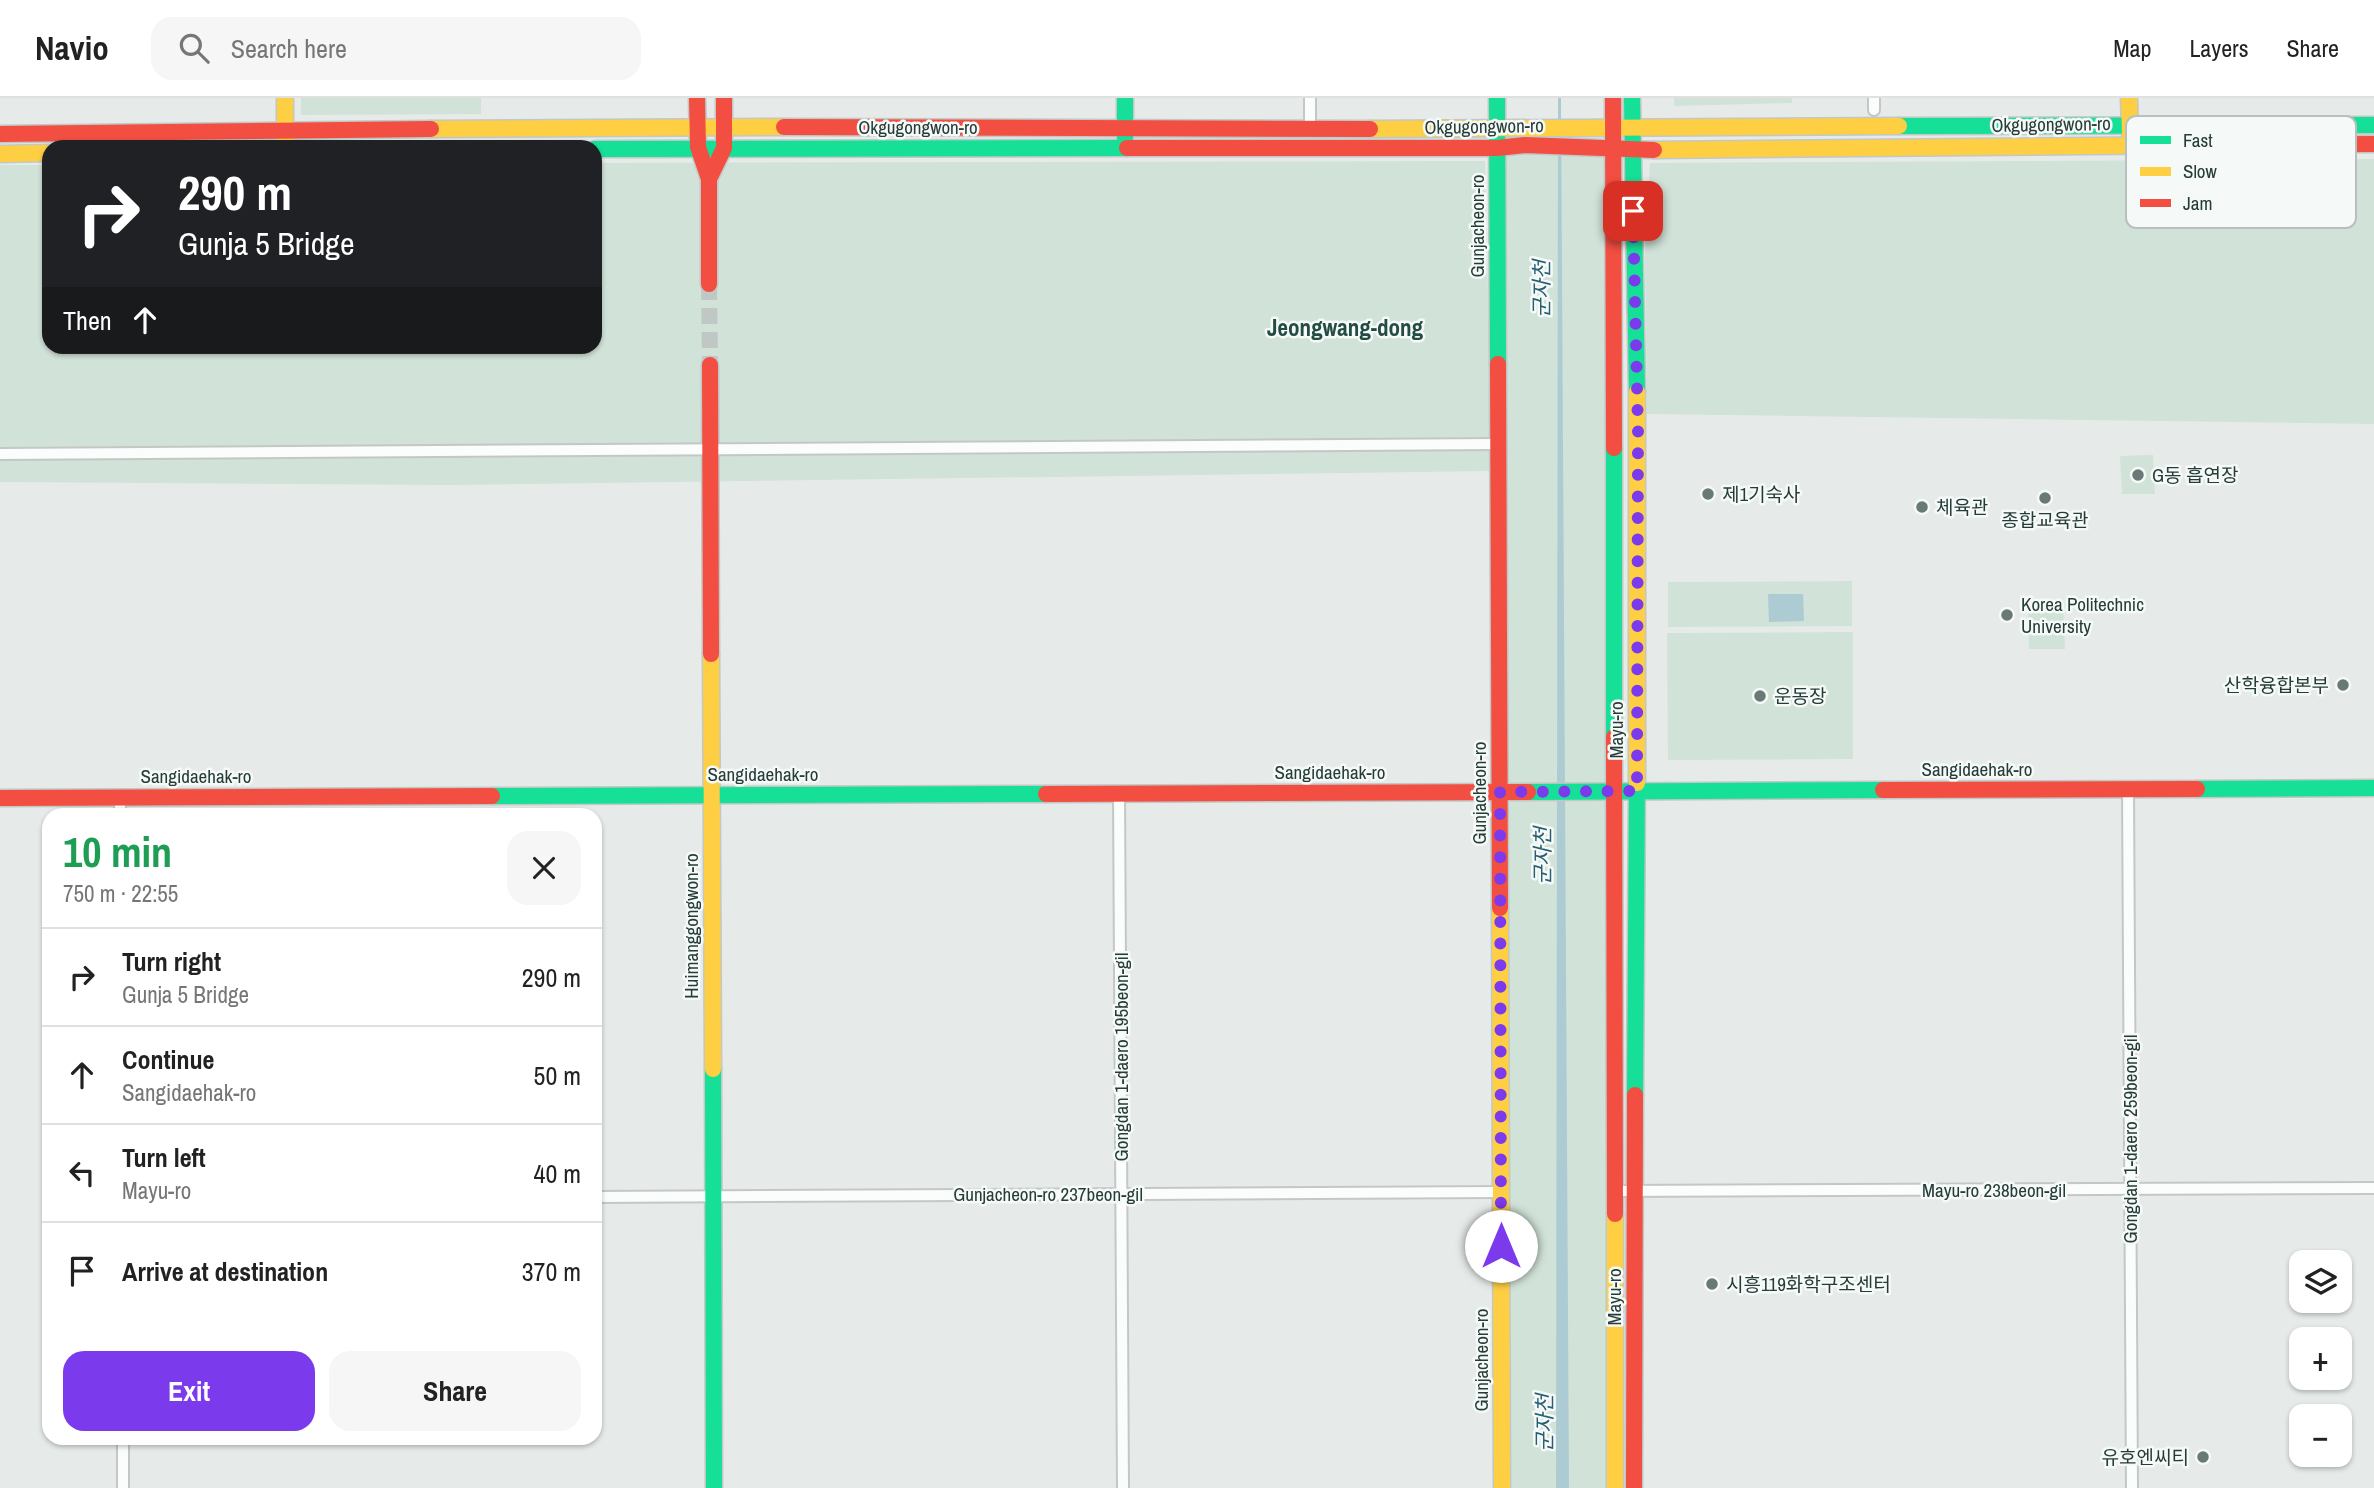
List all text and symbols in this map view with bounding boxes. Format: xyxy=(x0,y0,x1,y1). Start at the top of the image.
search box xyxy=(151,17,641,80)
text: Navio xyxy=(35,26,109,70)
icon: search xyxy=(175,29,213,67)
text: Search here xyxy=(231,31,347,66)
text: Map xyxy=(2113,32,2151,64)
text: Layers xyxy=(2189,32,2248,64)
text: Share xyxy=(2286,32,2339,64)
street label: Okgugongwon-ro xyxy=(1991,110,2111,138)
street label: Okgugongwon-ro xyxy=(1424,112,1544,140)
street label: Okgugongwon-ro xyxy=(858,114,978,140)
legend xyxy=(2126,116,2356,228)
text: Fast xyxy=(2183,127,2213,153)
text: Slow xyxy=(2183,158,2218,184)
text: 290 m xyxy=(178,159,292,225)
icon: right xyxy=(63,168,154,259)
street label: Gunjacheon-ro xyxy=(1464,174,1490,278)
pin xyxy=(1603,181,1663,241)
text: Jam xyxy=(2183,190,2212,216)
icon: arrive xyxy=(1614,192,1652,230)
text: Gunja 5 Bridge xyxy=(178,222,355,265)
water label: 군자천 xyxy=(1527,257,1556,318)
icon: ahead xyxy=(126,301,164,339)
text: Then xyxy=(63,303,112,338)
district label: Jeongwang-dong xyxy=(1267,312,1424,343)
place label: G동 흡연장 xyxy=(2152,462,2238,488)
marker: G동 흡연장 xyxy=(2130,467,2146,483)
place label: 제1기숙사 xyxy=(1722,481,1801,507)
marker: 제1기숙사 xyxy=(1700,486,1716,502)
marker: 종합교육관 xyxy=(2037,490,2053,506)
place label: 체육관 xyxy=(1936,494,1988,520)
marker: 체육관 xyxy=(1914,499,1930,515)
place label: 종합교육관 xyxy=(2001,507,2089,533)
place label: Korea Politechnic University xyxy=(2021,591,2144,639)
marker: Korea Politechnic University xyxy=(1999,607,2015,623)
place label: 산학융합본부 xyxy=(2224,672,2329,698)
marker: 산학융합본부 xyxy=(2335,677,2351,693)
place label: 운동장 xyxy=(1774,683,1826,709)
marker: 운동장 xyxy=(1752,688,1768,704)
street label: Mayu-ro xyxy=(1603,701,1629,759)
street label: Gunjacheon-ro xyxy=(1466,741,1492,845)
street label: Sangidaehak-ro xyxy=(1922,756,2032,782)
street label: Sangidaehak-ro xyxy=(1275,759,1385,785)
street label: Sangidaehak-ro xyxy=(708,761,818,787)
street label: Sangidaehak-ro xyxy=(141,763,251,789)
text: 10 min xyxy=(63,824,172,880)
water label: 군자천 xyxy=(1528,824,1557,885)
button: close xyxy=(507,831,581,905)
street label: Huimanggongwon-ro xyxy=(678,853,704,999)
text: 750 m · 22:55 xyxy=(63,878,178,909)
text: Turn right xyxy=(122,944,221,979)
street label: Gongdan 1-daero 195beon-gil xyxy=(1108,953,1134,1161)
icon: right xyxy=(63,958,101,996)
text: 290 m xyxy=(522,960,581,995)
text: Gunja 5 Bridge xyxy=(122,979,249,1010)
street label: Gongdan 1-daero 259beon-gil xyxy=(2117,1035,2143,1243)
text: Continue xyxy=(122,1042,214,1077)
icon: ahead xyxy=(63,1056,101,1094)
text: 50 m xyxy=(534,1058,581,1093)
text: Sangidaehak-ro xyxy=(122,1077,256,1108)
text: Turn left xyxy=(122,1140,206,1175)
icon: left xyxy=(63,1154,101,1192)
text: 40 m xyxy=(534,1156,581,1191)
text: Mayu-ro xyxy=(122,1175,191,1206)
street label: Mayu-ro 238beon-gil xyxy=(1922,1177,2066,1203)
street label: Gunjacheon-ro 237beon-gil xyxy=(953,1181,1143,1207)
position arrow xyxy=(1464,1209,1538,1283)
map controls xyxy=(2289,1250,2352,1467)
button: layers xyxy=(2289,1250,2352,1313)
icon: arrive xyxy=(63,1252,101,1290)
text: Arrive at destination xyxy=(122,1254,328,1289)
text: 370 m xyxy=(522,1254,581,1289)
street label: Mayu-ro xyxy=(1601,1268,1627,1326)
place label: 시흥119화학구조센터 xyxy=(1726,1271,1891,1297)
marker: 시흥119화학구조센터 xyxy=(1704,1276,1720,1292)
street label: Gunjacheon-ro xyxy=(1468,1308,1494,1412)
button: + xyxy=(2289,1327,2352,1390)
button: Exit xyxy=(63,1351,315,1431)
button: Share xyxy=(329,1351,581,1431)
water label: 군자천 xyxy=(1530,1391,1559,1452)
button: − xyxy=(2289,1404,2352,1467)
place label: 유호엔씨티 xyxy=(2102,1444,2189,1470)
marker: 유호엔씨티 xyxy=(2195,1449,2211,1465)

